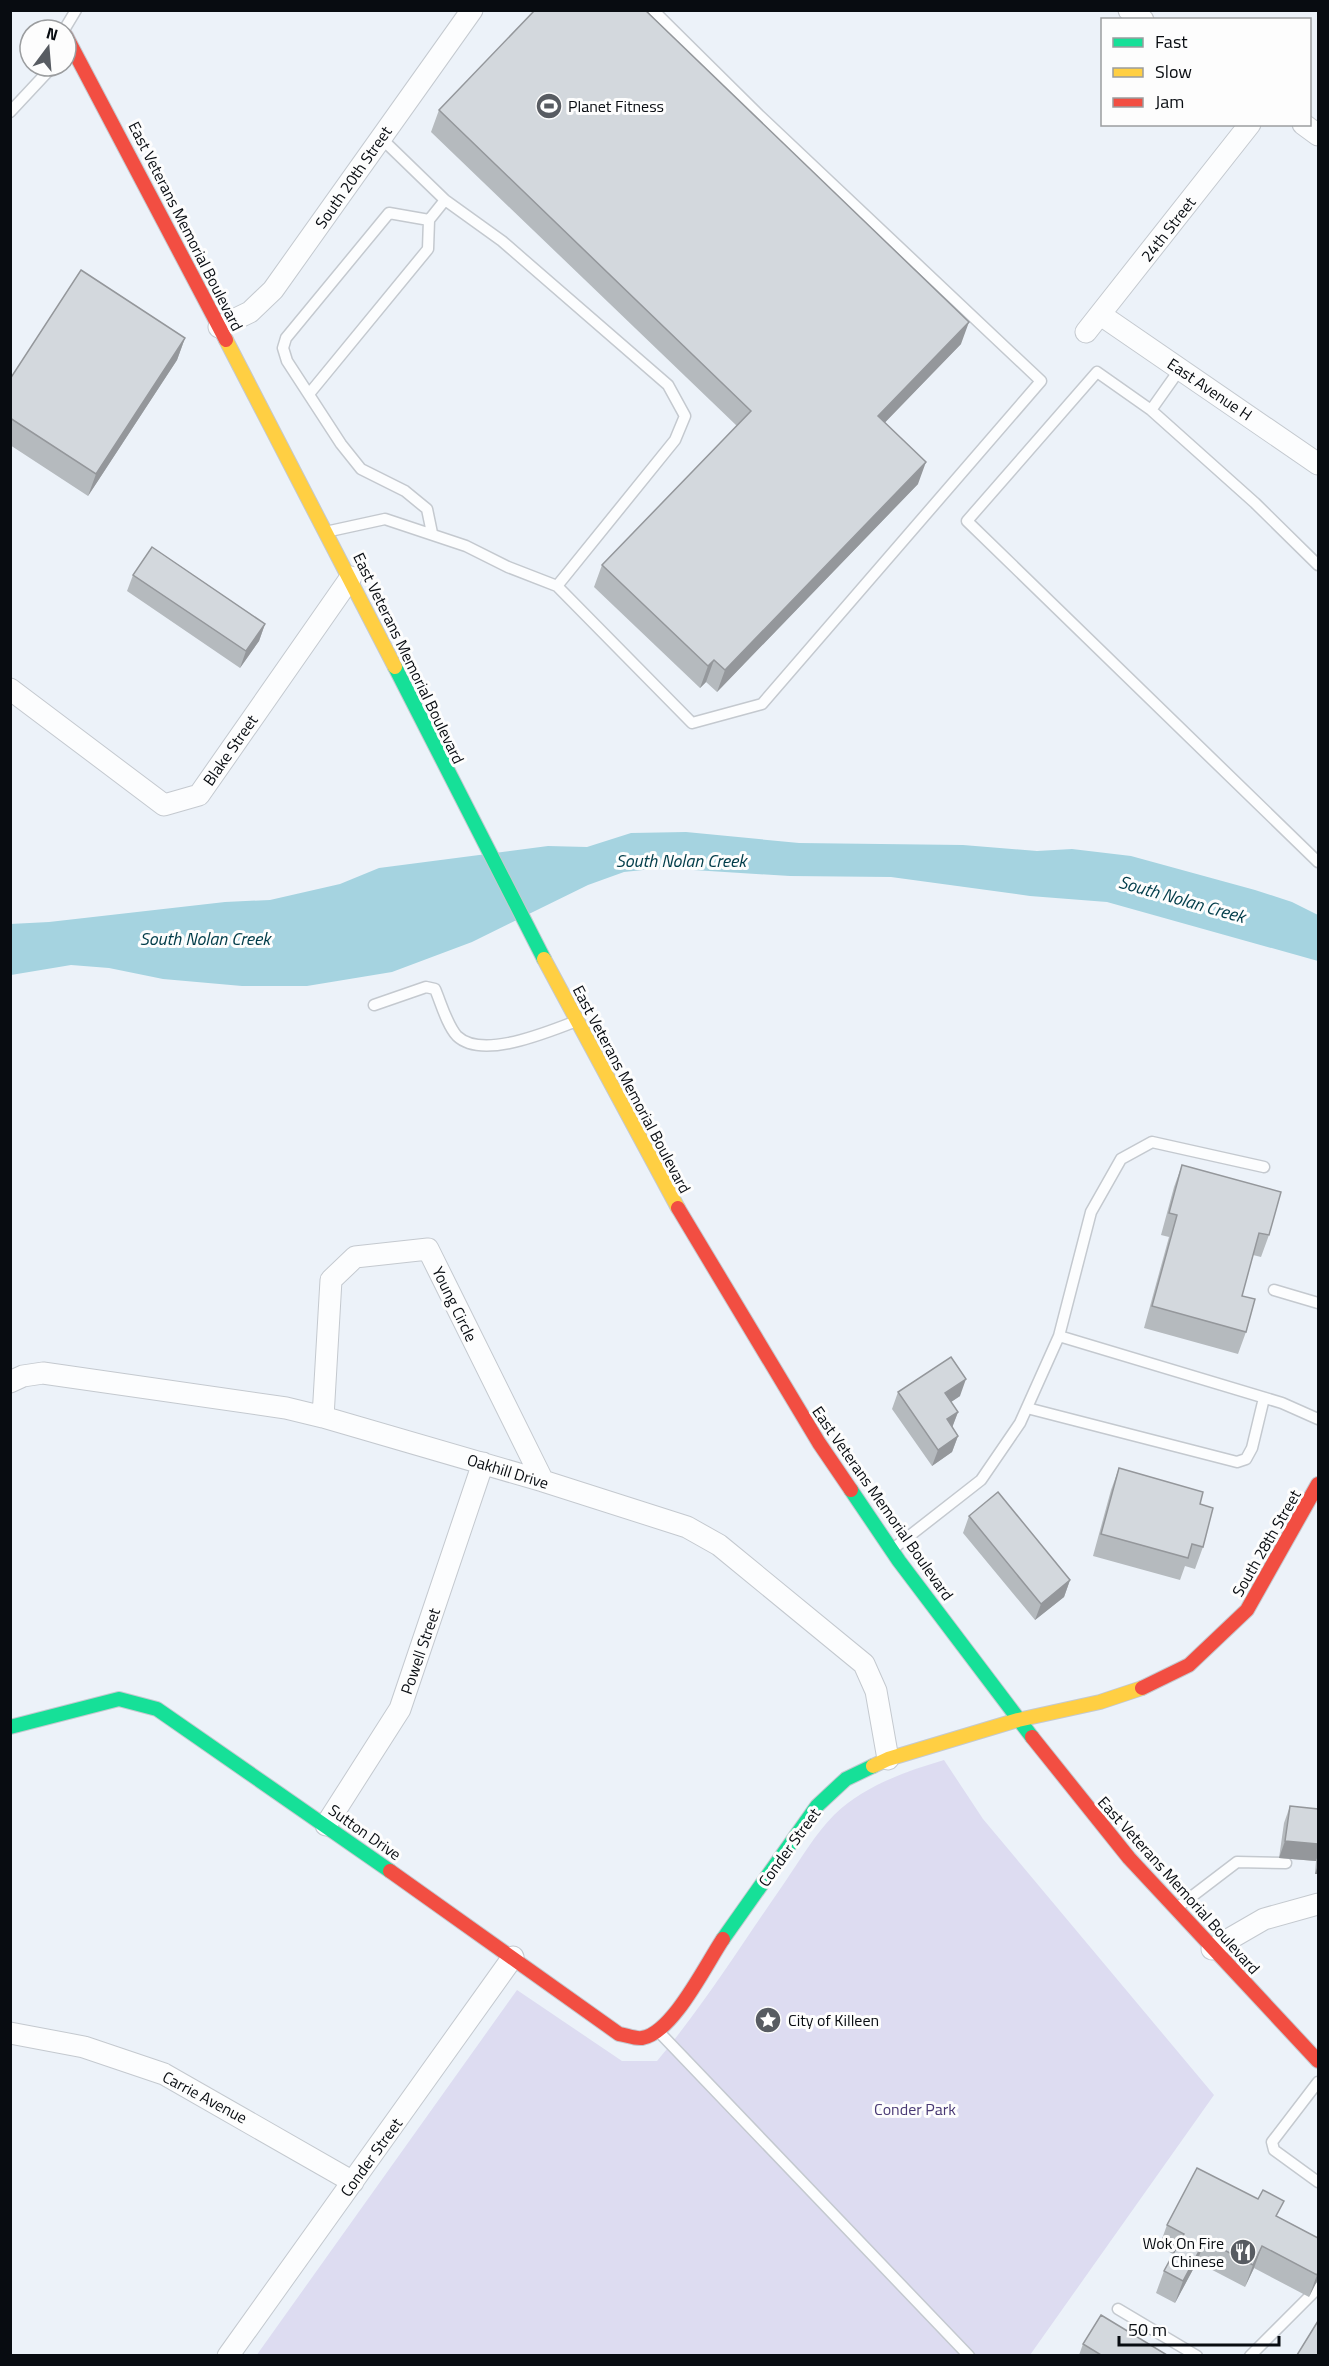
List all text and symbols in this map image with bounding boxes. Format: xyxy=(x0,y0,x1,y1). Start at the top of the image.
north arrow xyxy=(18,18,78,78)
legend xyxy=(1101,18,1311,126)
text: N xyxy=(43,21,61,47)
text: Fast xyxy=(1155,28,1188,55)
text: Slow xyxy=(1155,58,1192,85)
text: Jam xyxy=(1155,88,1184,115)
sports icon: Planet Fitness xyxy=(534,91,564,121)
place label: Planet Fitness xyxy=(568,94,664,118)
street label: East Veterans Memorial Boulevard xyxy=(123,117,249,335)
street label: South 20th Street xyxy=(309,121,398,233)
street label: 24th Street xyxy=(1135,191,1201,267)
street label: East Avenue H xyxy=(1163,352,1257,426)
street label: East Veterans Memorial Boulevard xyxy=(347,548,471,768)
street label: Blake Street xyxy=(197,709,264,790)
water label: South Nolan Creek xyxy=(616,847,748,874)
water label: South Nolan Creek xyxy=(1115,868,1250,931)
water label: South Nolan Creek xyxy=(140,925,272,952)
street label: East Veterans Memorial Boulevard xyxy=(567,981,697,1197)
street label: Young Circle xyxy=(426,1262,484,1346)
street label: East Veterans Memorial Boulevard xyxy=(807,1401,959,1605)
street label: Oakhill Drive xyxy=(464,1447,552,1495)
street label: South 28th Street xyxy=(1226,1485,1307,1601)
street label: Powell Street xyxy=(394,1604,446,1698)
street label: East Veterans Memorial Boulevard xyxy=(1092,1791,1266,1979)
street label: Sutton Drive xyxy=(324,1798,406,1866)
street label: Conder Street xyxy=(752,1802,826,1891)
place icon: City of Killeen xyxy=(753,2005,783,2035)
place label: City of Killeen xyxy=(788,2008,879,2032)
street label: Carrie Avenue xyxy=(158,2065,252,2129)
park label: Conder Park xyxy=(874,2097,956,2121)
street label: Conder Street xyxy=(334,2112,408,2201)
place label: Wok On Fire Chinese xyxy=(1142,2231,1224,2273)
restaurant icon: Wok On Fire Chinese xyxy=(1228,2237,1258,2267)
scale bar xyxy=(1119,2309,1280,2347)
text: 50 m xyxy=(1128,2316,1167,2343)

